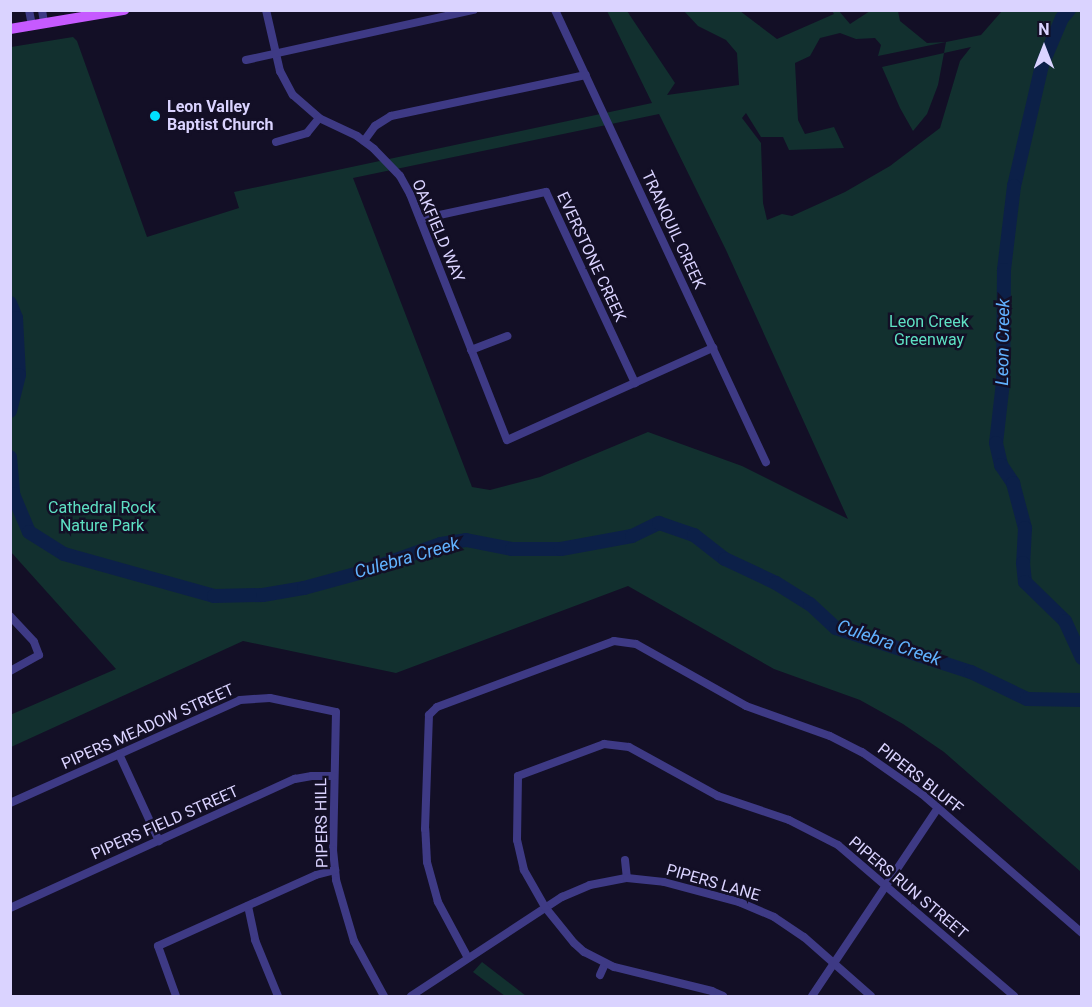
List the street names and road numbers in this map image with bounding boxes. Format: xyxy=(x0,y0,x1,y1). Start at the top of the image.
street label: TRANQUIL CREEK xyxy=(637,168,709,292)
street label: OAKFIELD WAY xyxy=(408,177,468,285)
street label: EVERSTONE CREEK xyxy=(552,189,630,325)
street label: PIPERS MEADOW STREET xyxy=(59,680,237,774)
street label: PIPERS BLUFF xyxy=(873,740,967,818)
street label: PIPERS HILL xyxy=(312,778,332,868)
street label: PIPERS FIELD STREET xyxy=(88,782,242,864)
street label: PIPERS RUN STREET xyxy=(845,833,971,943)
street label: PIPERS LANE xyxy=(664,860,762,906)

